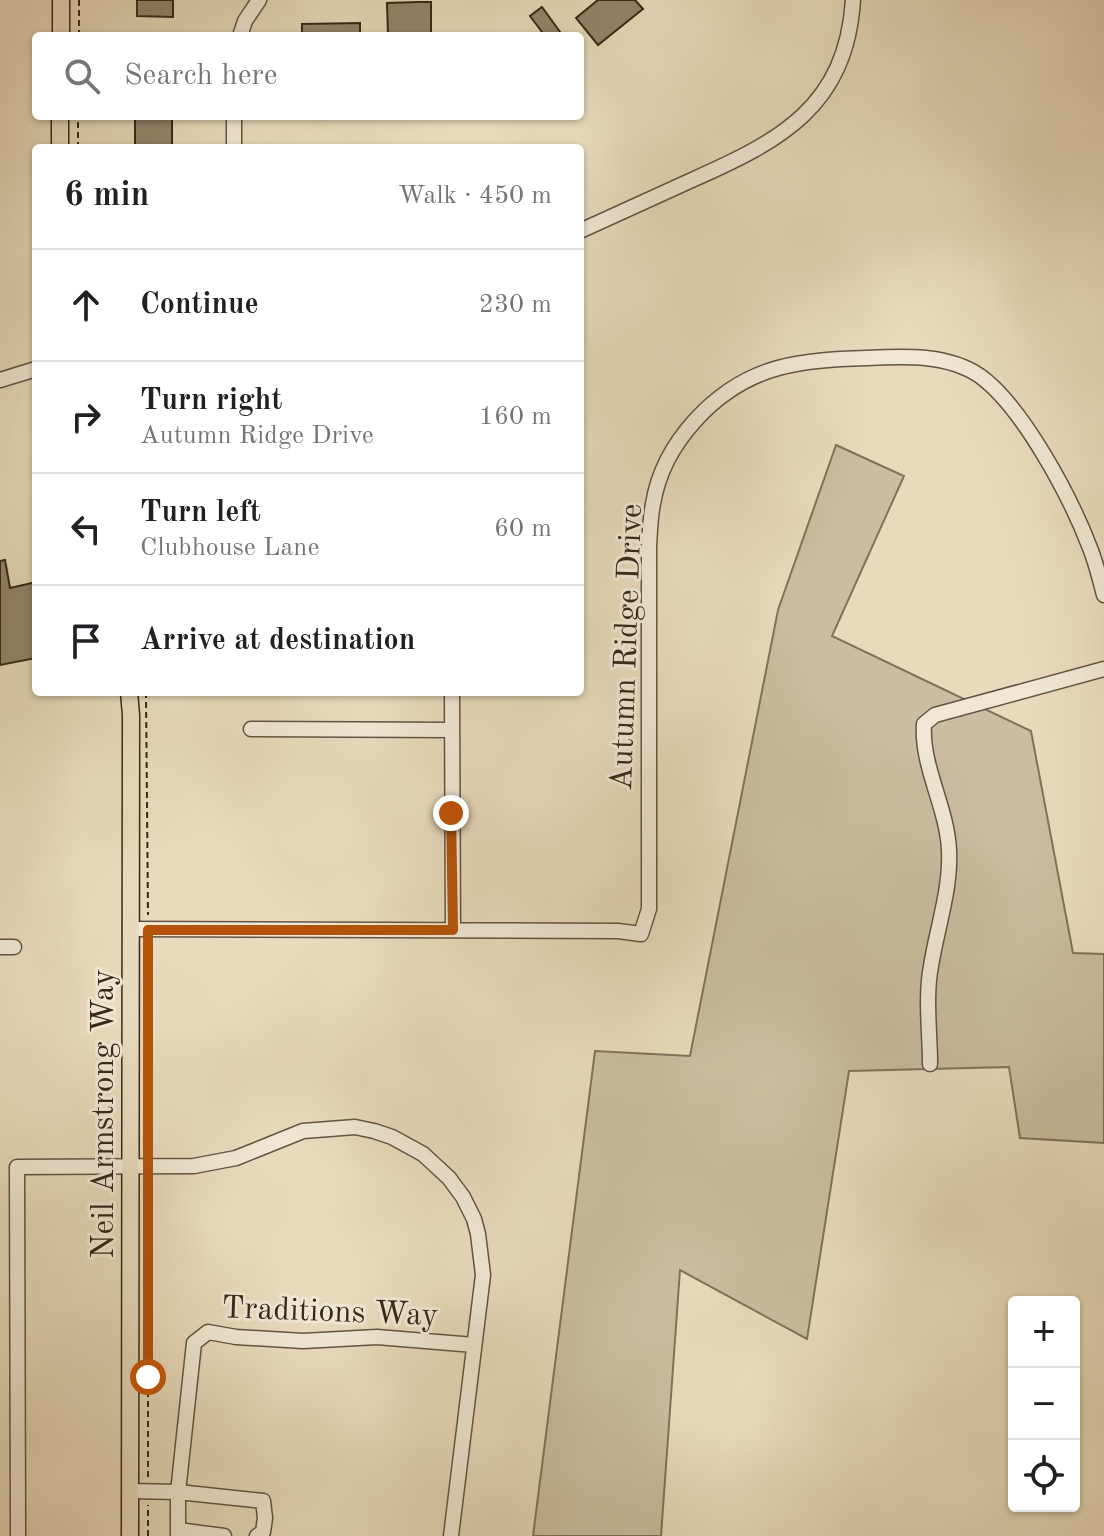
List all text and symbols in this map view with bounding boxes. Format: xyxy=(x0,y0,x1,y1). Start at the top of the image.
search box xyxy=(32,32,584,120)
icon: search xyxy=(60,54,104,98)
text: Search here xyxy=(124,61,278,91)
text: 6 min xyxy=(64,179,149,213)
text: Walk · 450 m xyxy=(398,183,552,209)
icon: ahead xyxy=(64,283,108,327)
text: Continue xyxy=(140,290,259,320)
text: 230 m xyxy=(479,292,552,318)
text: Turn right xyxy=(140,386,282,416)
icon: right xyxy=(64,395,108,439)
text: 160 m xyxy=(479,404,552,430)
text: Autumn Ridge Drive xyxy=(140,423,374,449)
text: Turn left xyxy=(140,498,261,528)
street label: Autumn Ridge Drive xyxy=(607,503,649,791)
icon: left xyxy=(64,507,108,551)
text: 60 m xyxy=(494,516,552,542)
text: Clubhouse Lane xyxy=(140,535,319,561)
icon: arrive xyxy=(64,619,108,663)
text: Arrive at destination xyxy=(140,626,415,656)
route end xyxy=(433,795,469,831)
street label: Neil Armstrong Way xyxy=(89,969,121,1259)
street label: Traditions Way xyxy=(221,1293,439,1333)
map controls xyxy=(1008,1296,1080,1512)
button: + xyxy=(1008,1296,1080,1368)
route start xyxy=(130,1359,166,1395)
button: − xyxy=(1008,1368,1080,1440)
button: locate xyxy=(1008,1440,1080,1512)

